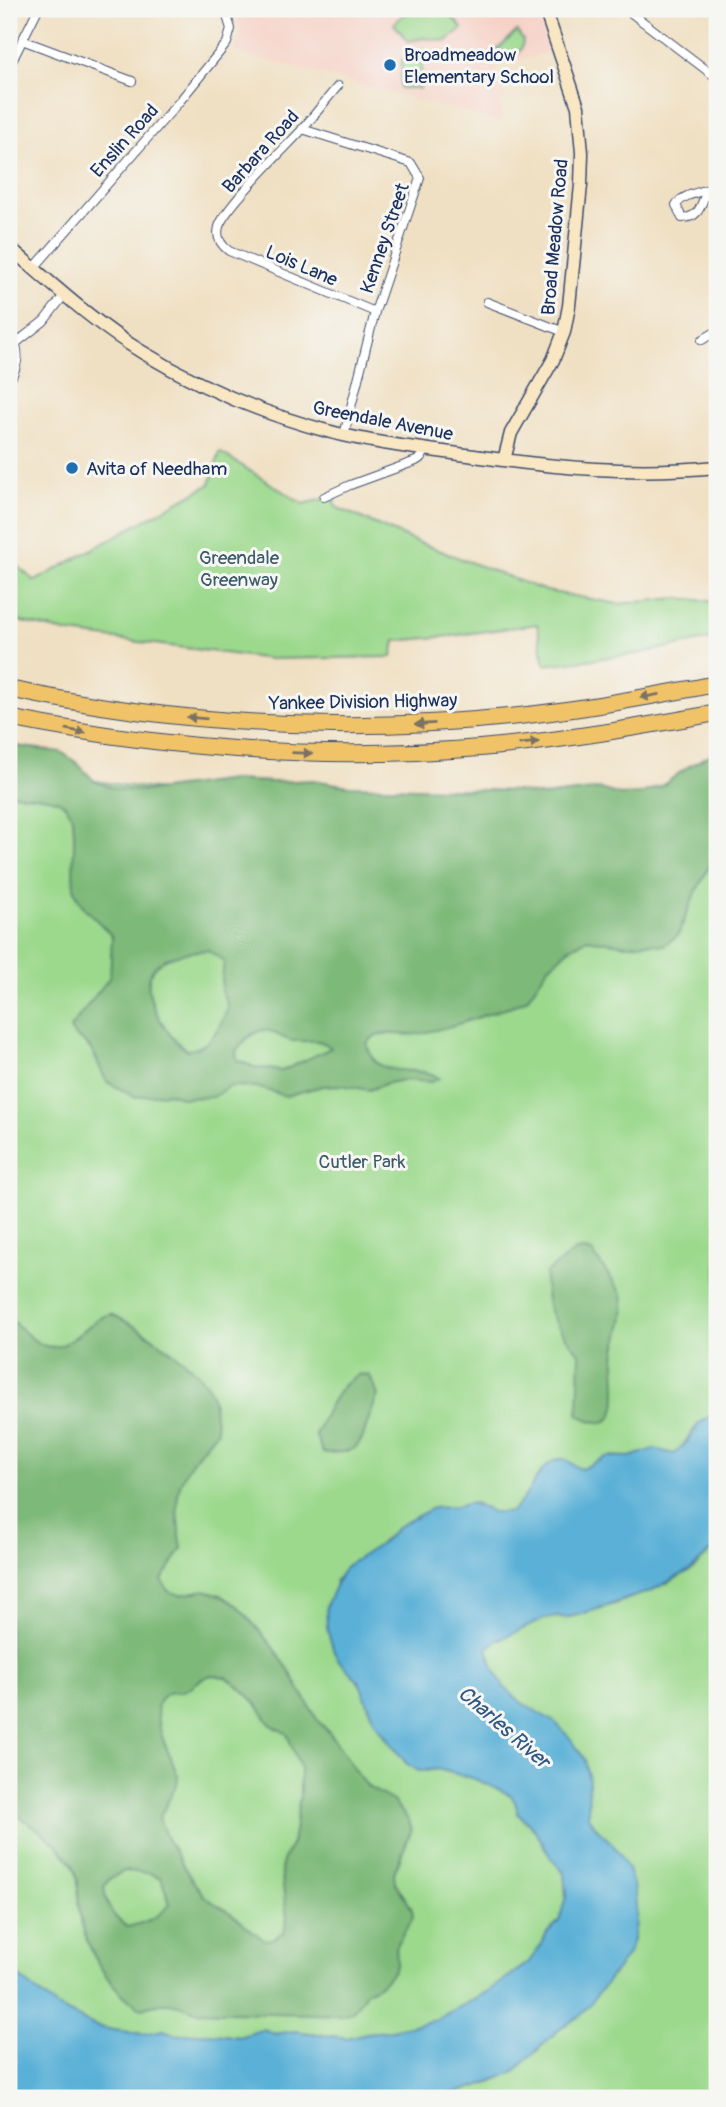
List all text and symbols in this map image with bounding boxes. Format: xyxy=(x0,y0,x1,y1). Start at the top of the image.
place label: Broadmeadow Elementary School xyxy=(404,43,554,89)
marker: Broadmeadow Elementary School xyxy=(382,57,398,73)
street label: Enslin Road xyxy=(85,99,164,182)
street label: Barbara Road xyxy=(217,105,304,198)
street label: Broad Meadow Road xyxy=(536,158,574,316)
street label: Kenney Street xyxy=(355,180,415,297)
street label: Lois Lane xyxy=(262,240,342,292)
street label: Greendale Avenue xyxy=(310,396,456,446)
place label: Avita of Needham xyxy=(86,457,227,481)
marker: Avita of Needham xyxy=(64,460,80,476)
park label: Greendale Greenway xyxy=(199,546,280,592)
street label: Yankee Division Highway xyxy=(268,688,457,716)
one-way arrow xyxy=(639,691,661,702)
one-way arrow xyxy=(186,712,208,723)
one-way arrow xyxy=(413,718,435,729)
one-way arrow xyxy=(65,725,87,736)
one-way arrow xyxy=(518,738,540,749)
one-way arrow xyxy=(291,747,313,758)
park label: Cutler Park xyxy=(318,1150,406,1174)
water label: Charles River xyxy=(452,1680,557,1776)

